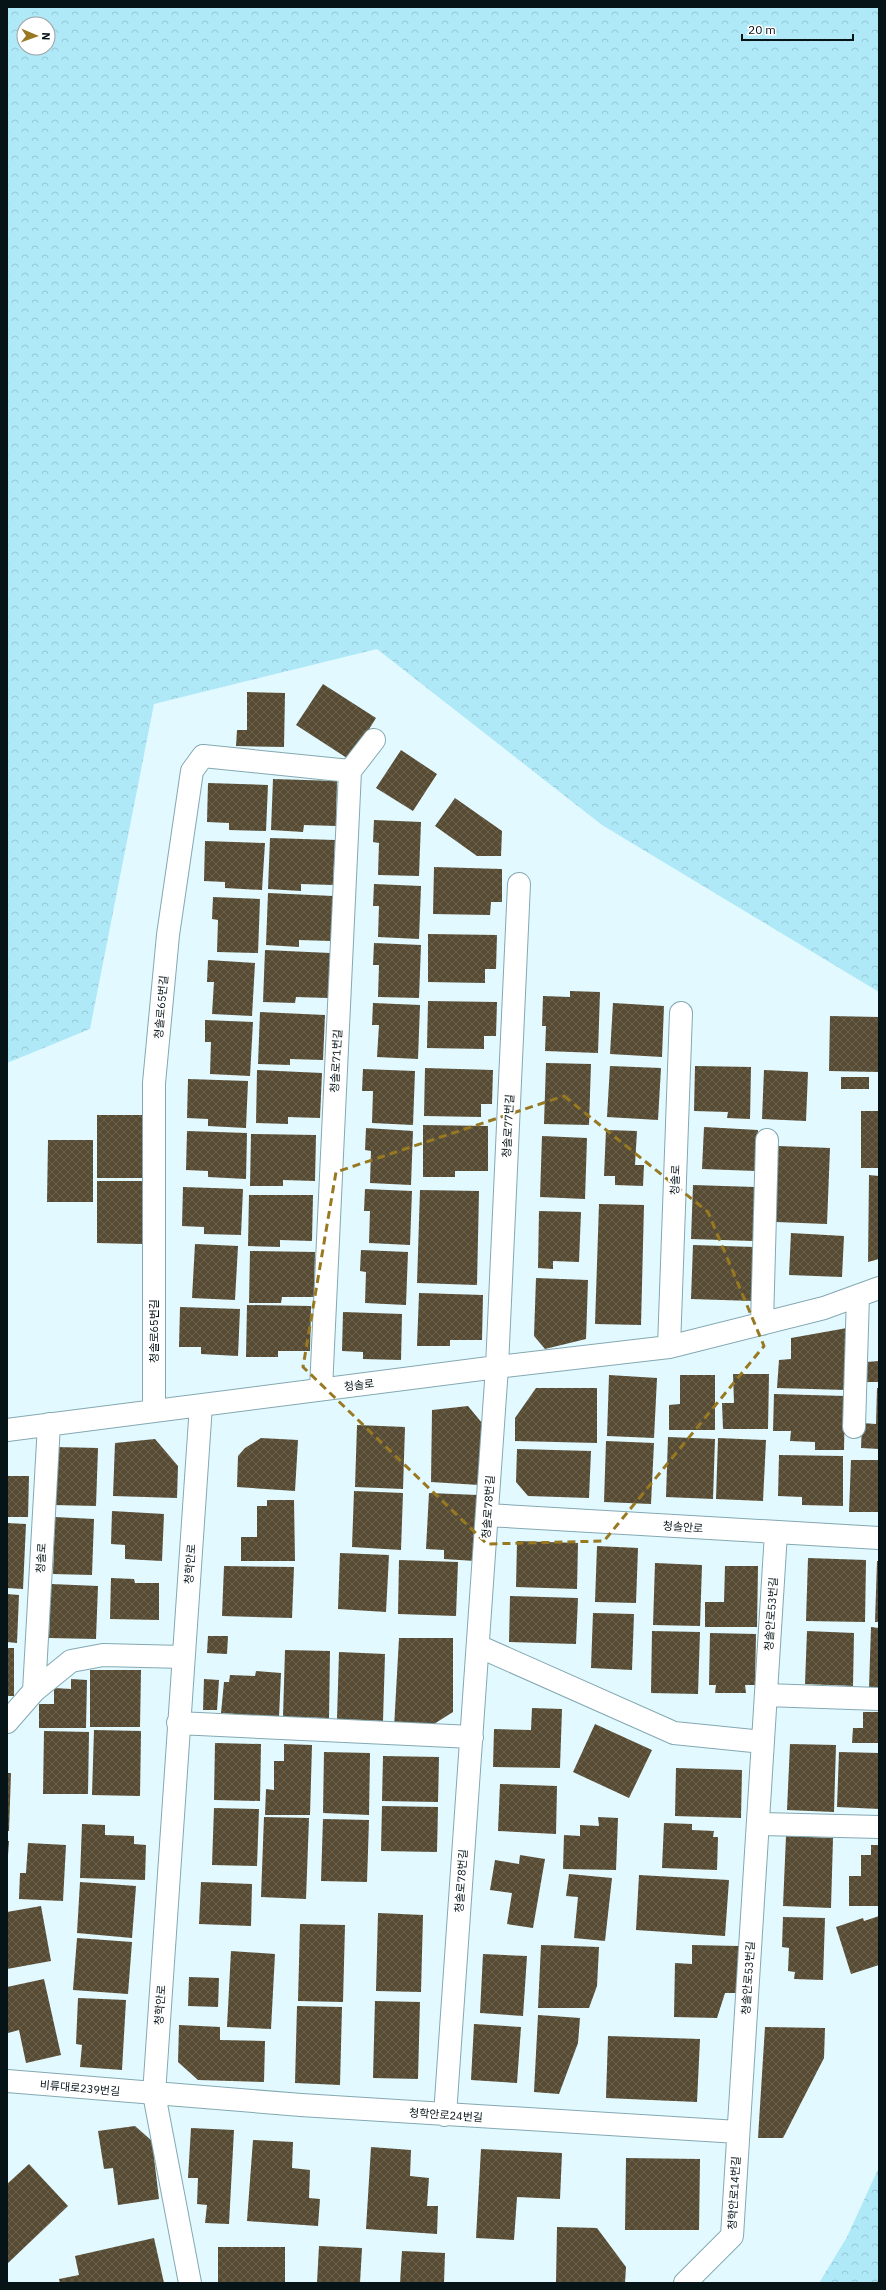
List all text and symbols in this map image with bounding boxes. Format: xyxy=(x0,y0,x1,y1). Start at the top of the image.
north arrow xyxy=(16,16,56,56)
scale bar xyxy=(742,16,853,42)
text: 20 m xyxy=(748,22,776,37)
text: N xyxy=(39,32,53,41)
street label: 청솔로65번길 xyxy=(151,975,171,1039)
street label: 청솔로71번길 xyxy=(327,1029,345,1093)
street label: 청솔로77번길 xyxy=(499,1094,517,1158)
street label: 청솔로 xyxy=(667,1165,683,1195)
street label: 청솔로65번길 xyxy=(147,1299,161,1363)
street label: 청솔로 xyxy=(343,1376,375,1394)
street label: 청솔로78번길 xyxy=(479,1475,497,1539)
street label: 청솔안로 xyxy=(662,1519,704,1535)
street label: 청솔로 xyxy=(33,1542,49,1574)
street label: 청학안로 xyxy=(182,1543,198,1585)
street label: 청솔안로53번길 xyxy=(761,1577,781,1651)
street label: 청솔로78번길 xyxy=(452,1849,470,1913)
street label: 청솔안로53번길 xyxy=(738,1941,758,2015)
street label: 청학안로 xyxy=(152,1984,168,2026)
street label: 비류대로239번길 xyxy=(39,2078,121,2098)
street label: 청학안로24번길 xyxy=(409,2105,483,2125)
street label: 청학안로14번길 xyxy=(725,2156,743,2230)

